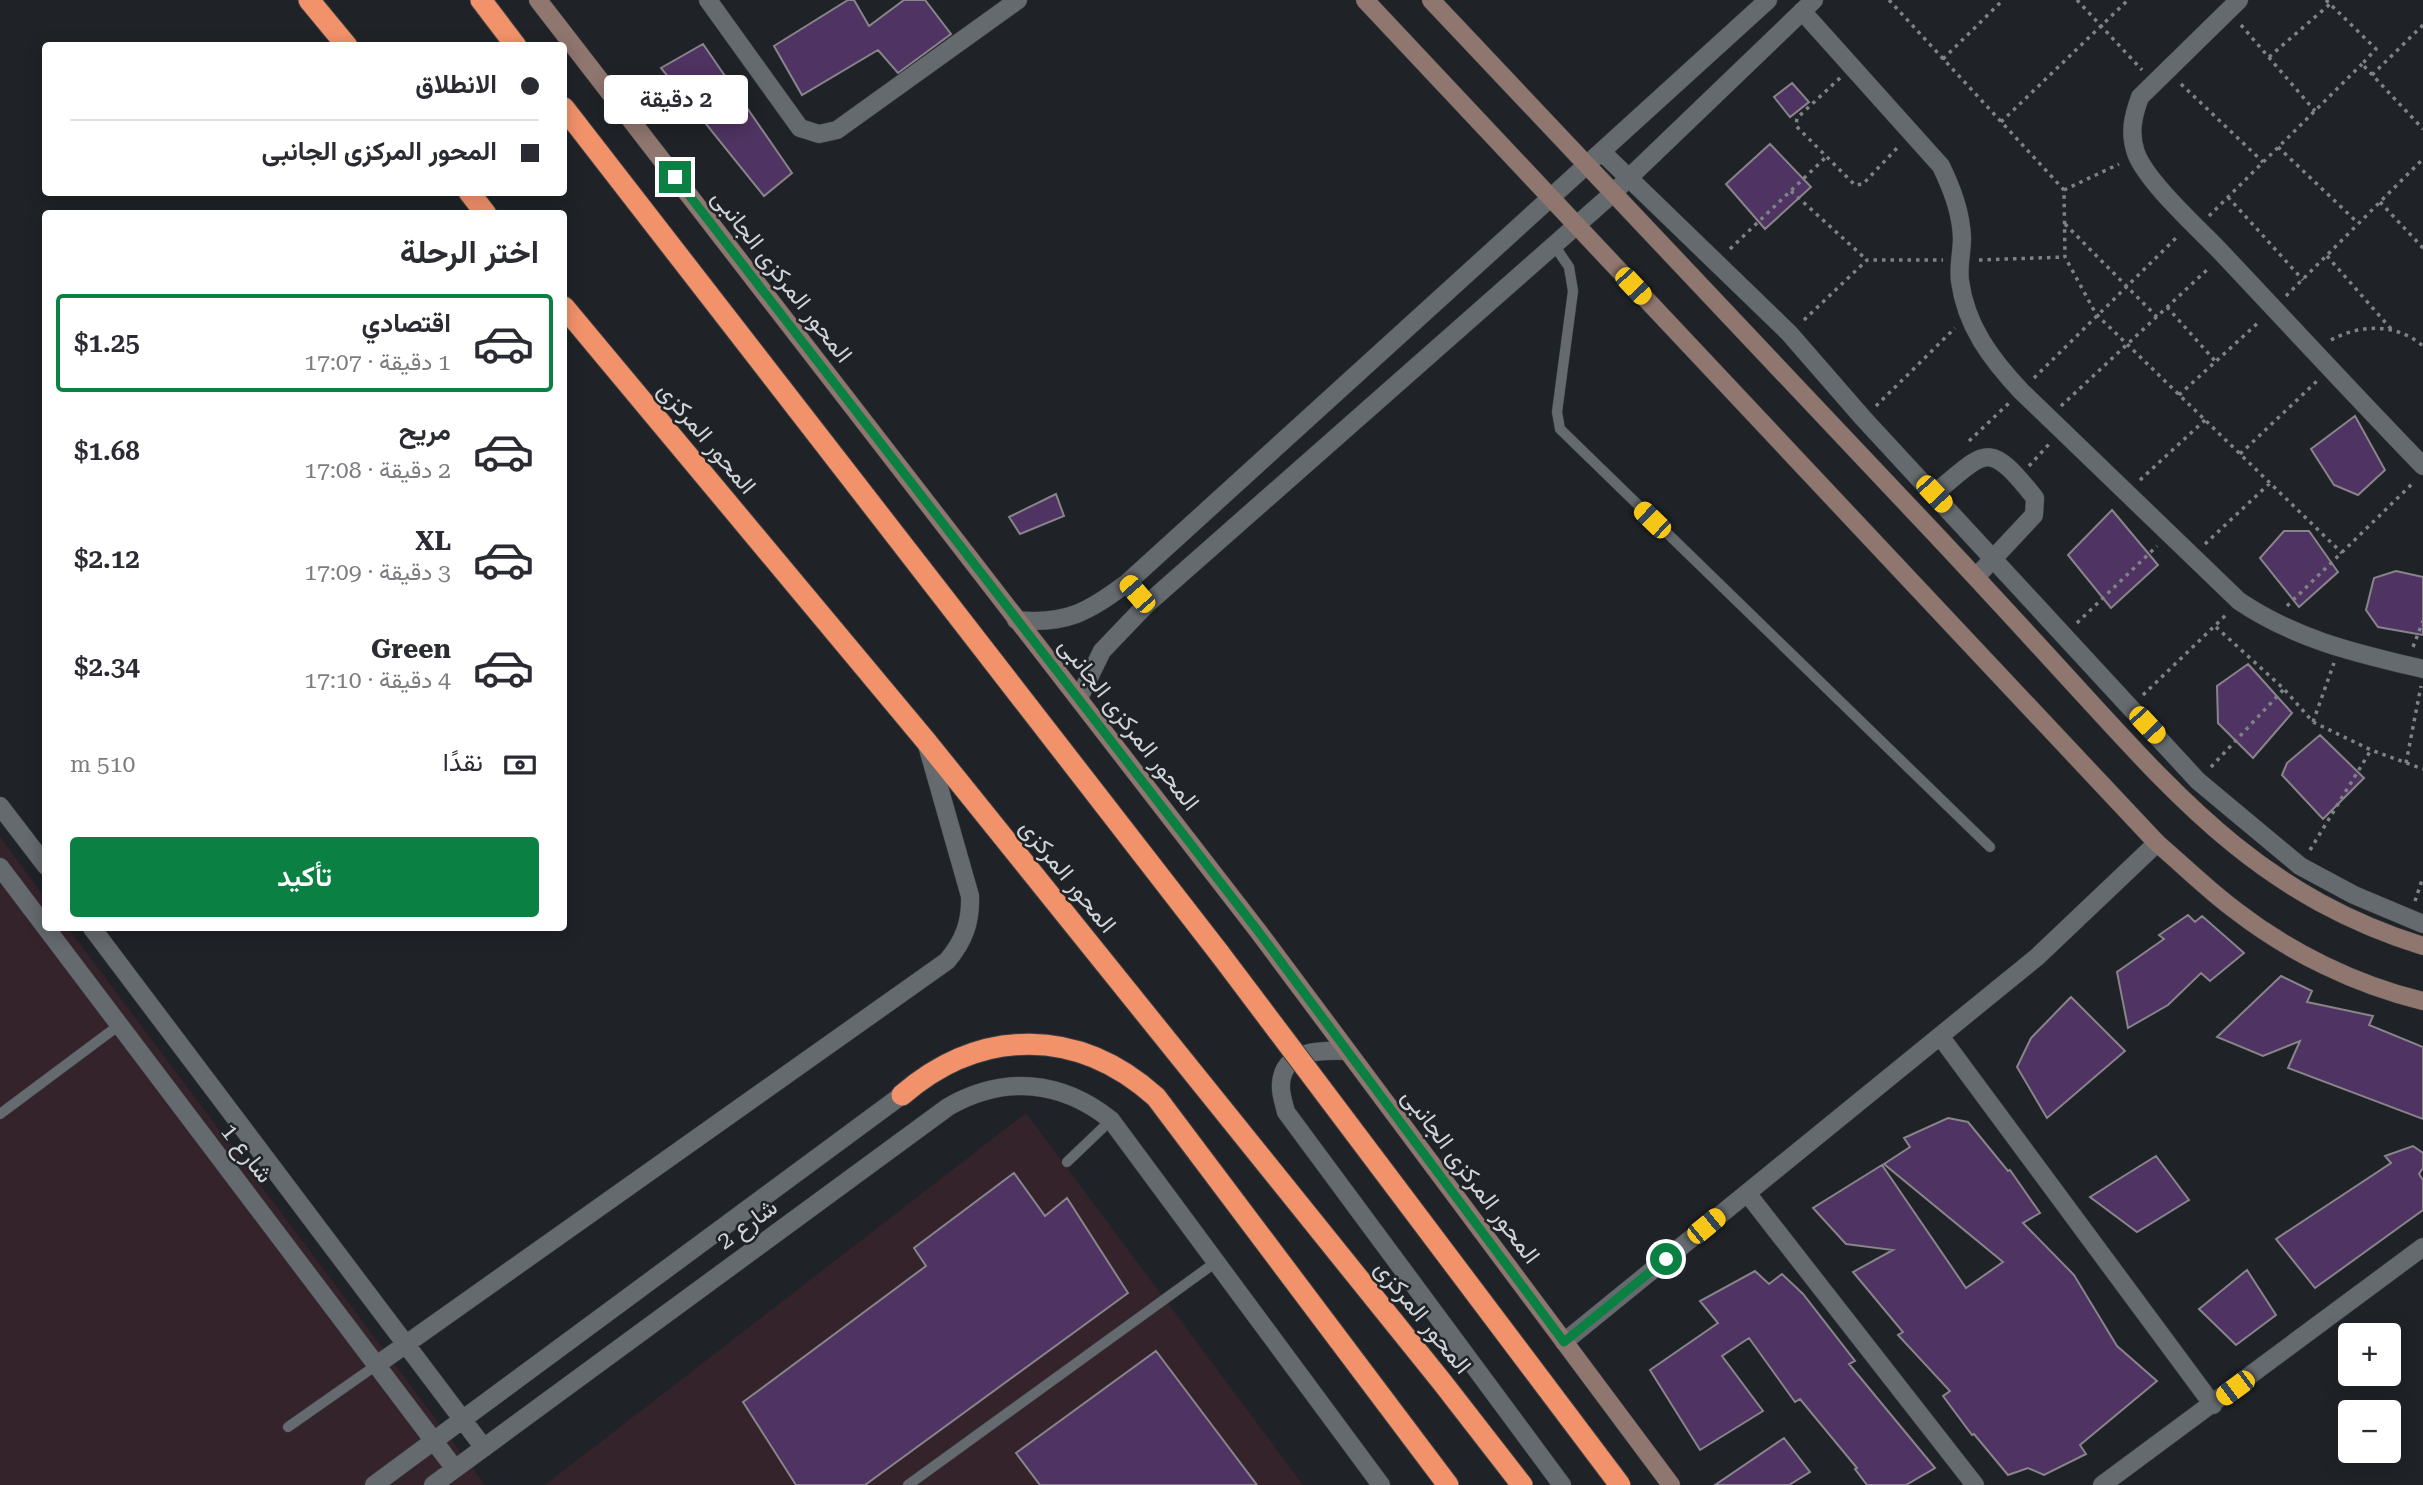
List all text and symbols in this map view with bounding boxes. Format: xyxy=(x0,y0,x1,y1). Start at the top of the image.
text: الانطلاق xyxy=(415,69,497,99)
callout: 2 دقيقة xyxy=(603,76,747,124)
text: 2 دقيقة xyxy=(640,86,712,113)
text: المحور المركزى الجانبى xyxy=(262,136,497,166)
route end xyxy=(659,161,691,193)
street label: المحور المركزى الجانبى xyxy=(705,184,858,369)
text: اختر الرحلة xyxy=(400,233,539,271)
car xyxy=(1611,263,1656,309)
text: اقتصادي xyxy=(362,308,451,338)
icon: car xyxy=(472,312,535,375)
text: $1.25 xyxy=(74,328,140,358)
text: 1 دقيقة · 17:07 xyxy=(304,349,451,376)
street label: المحور المركزى xyxy=(651,376,762,500)
text: مريح xyxy=(399,416,451,446)
icon: car xyxy=(472,420,535,483)
text: $1.68 xyxy=(74,436,140,466)
text: 2 دقيقة · 17:08 xyxy=(304,457,451,484)
car xyxy=(1912,471,1957,517)
car xyxy=(1630,498,1675,542)
text: XL xyxy=(415,526,451,556)
icon: car xyxy=(472,528,535,591)
text: $2.12 xyxy=(74,544,140,574)
text: 3 دقيقة · 17:09 xyxy=(304,559,451,586)
car xyxy=(1116,571,1159,617)
street label: المحور المركزى الجانبى xyxy=(1052,632,1205,817)
text: Green xyxy=(371,634,451,664)
icon: car xyxy=(472,636,535,699)
text: $2.34 xyxy=(74,652,140,682)
text: 4 دقيقة · 17:10 xyxy=(304,667,451,694)
car xyxy=(2125,702,2170,748)
icon: cash xyxy=(501,746,539,784)
text: نقدًا xyxy=(443,747,483,777)
text: 510 m xyxy=(70,751,135,778)
street label: المحور المركزى xyxy=(1013,814,1122,939)
button: تأكيد xyxy=(70,837,539,917)
street label: المحور المركزى الجانبى xyxy=(1395,1083,1546,1270)
street label: شارع 1 xyxy=(214,1118,279,1190)
street label: شارع 2 xyxy=(711,1193,784,1257)
car xyxy=(1684,1205,1729,1247)
route start xyxy=(1650,1243,1682,1275)
street label: المحور المركزى xyxy=(1368,1255,1477,1380)
map controls xyxy=(2338,1323,2401,1463)
button: + xyxy=(2338,1323,2401,1386)
car xyxy=(2212,1367,2259,1409)
button: − xyxy=(2338,1400,2401,1463)

